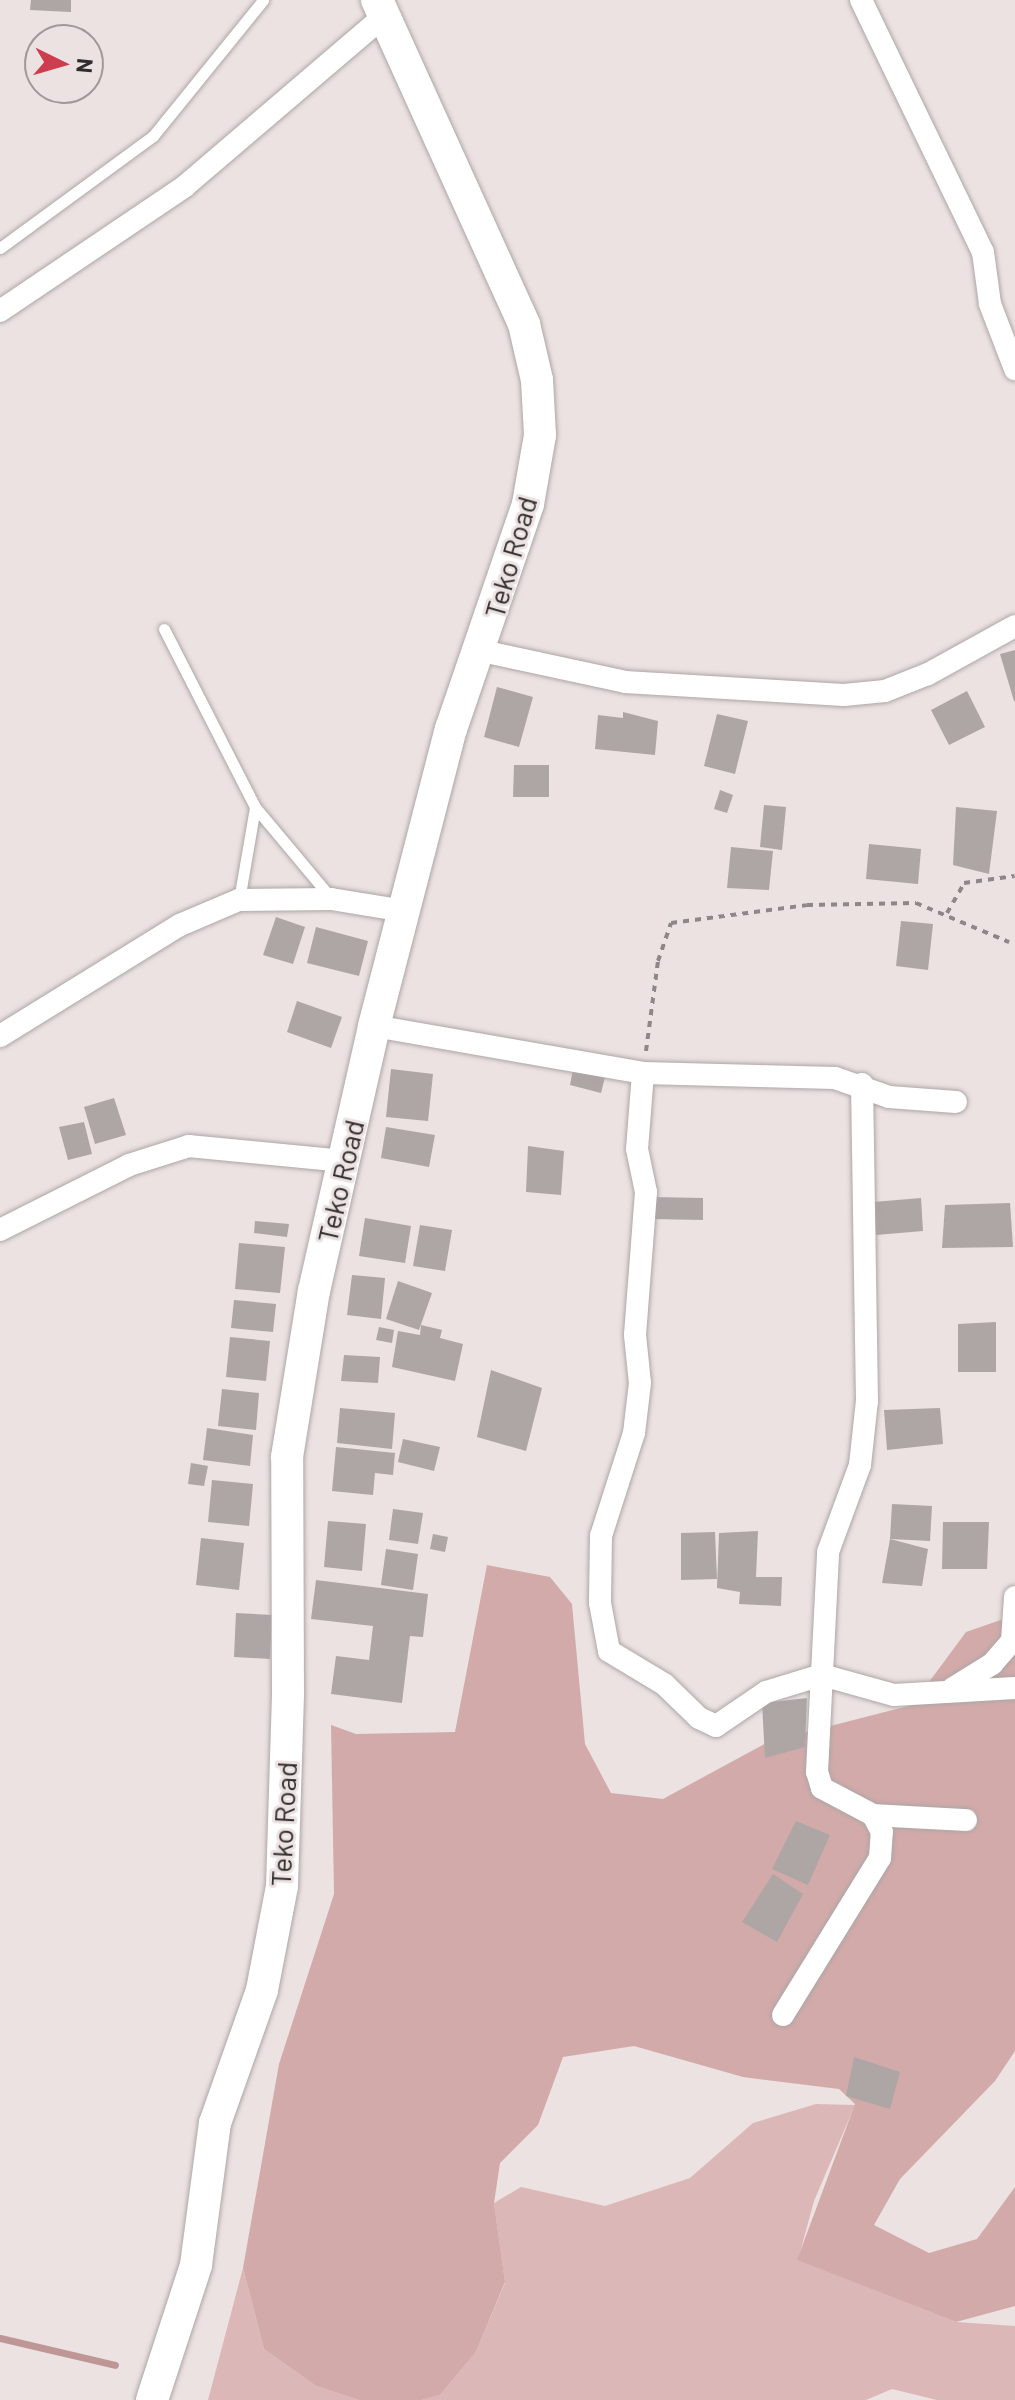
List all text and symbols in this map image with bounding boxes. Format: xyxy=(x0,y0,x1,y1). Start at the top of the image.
north arrow xyxy=(24,24,104,104)
text: N xyxy=(72,57,100,74)
street label: Teko Road xyxy=(477,492,543,622)
street label: Teko Road xyxy=(310,1116,370,1246)
street label: Teko Road xyxy=(263,1761,303,1887)

